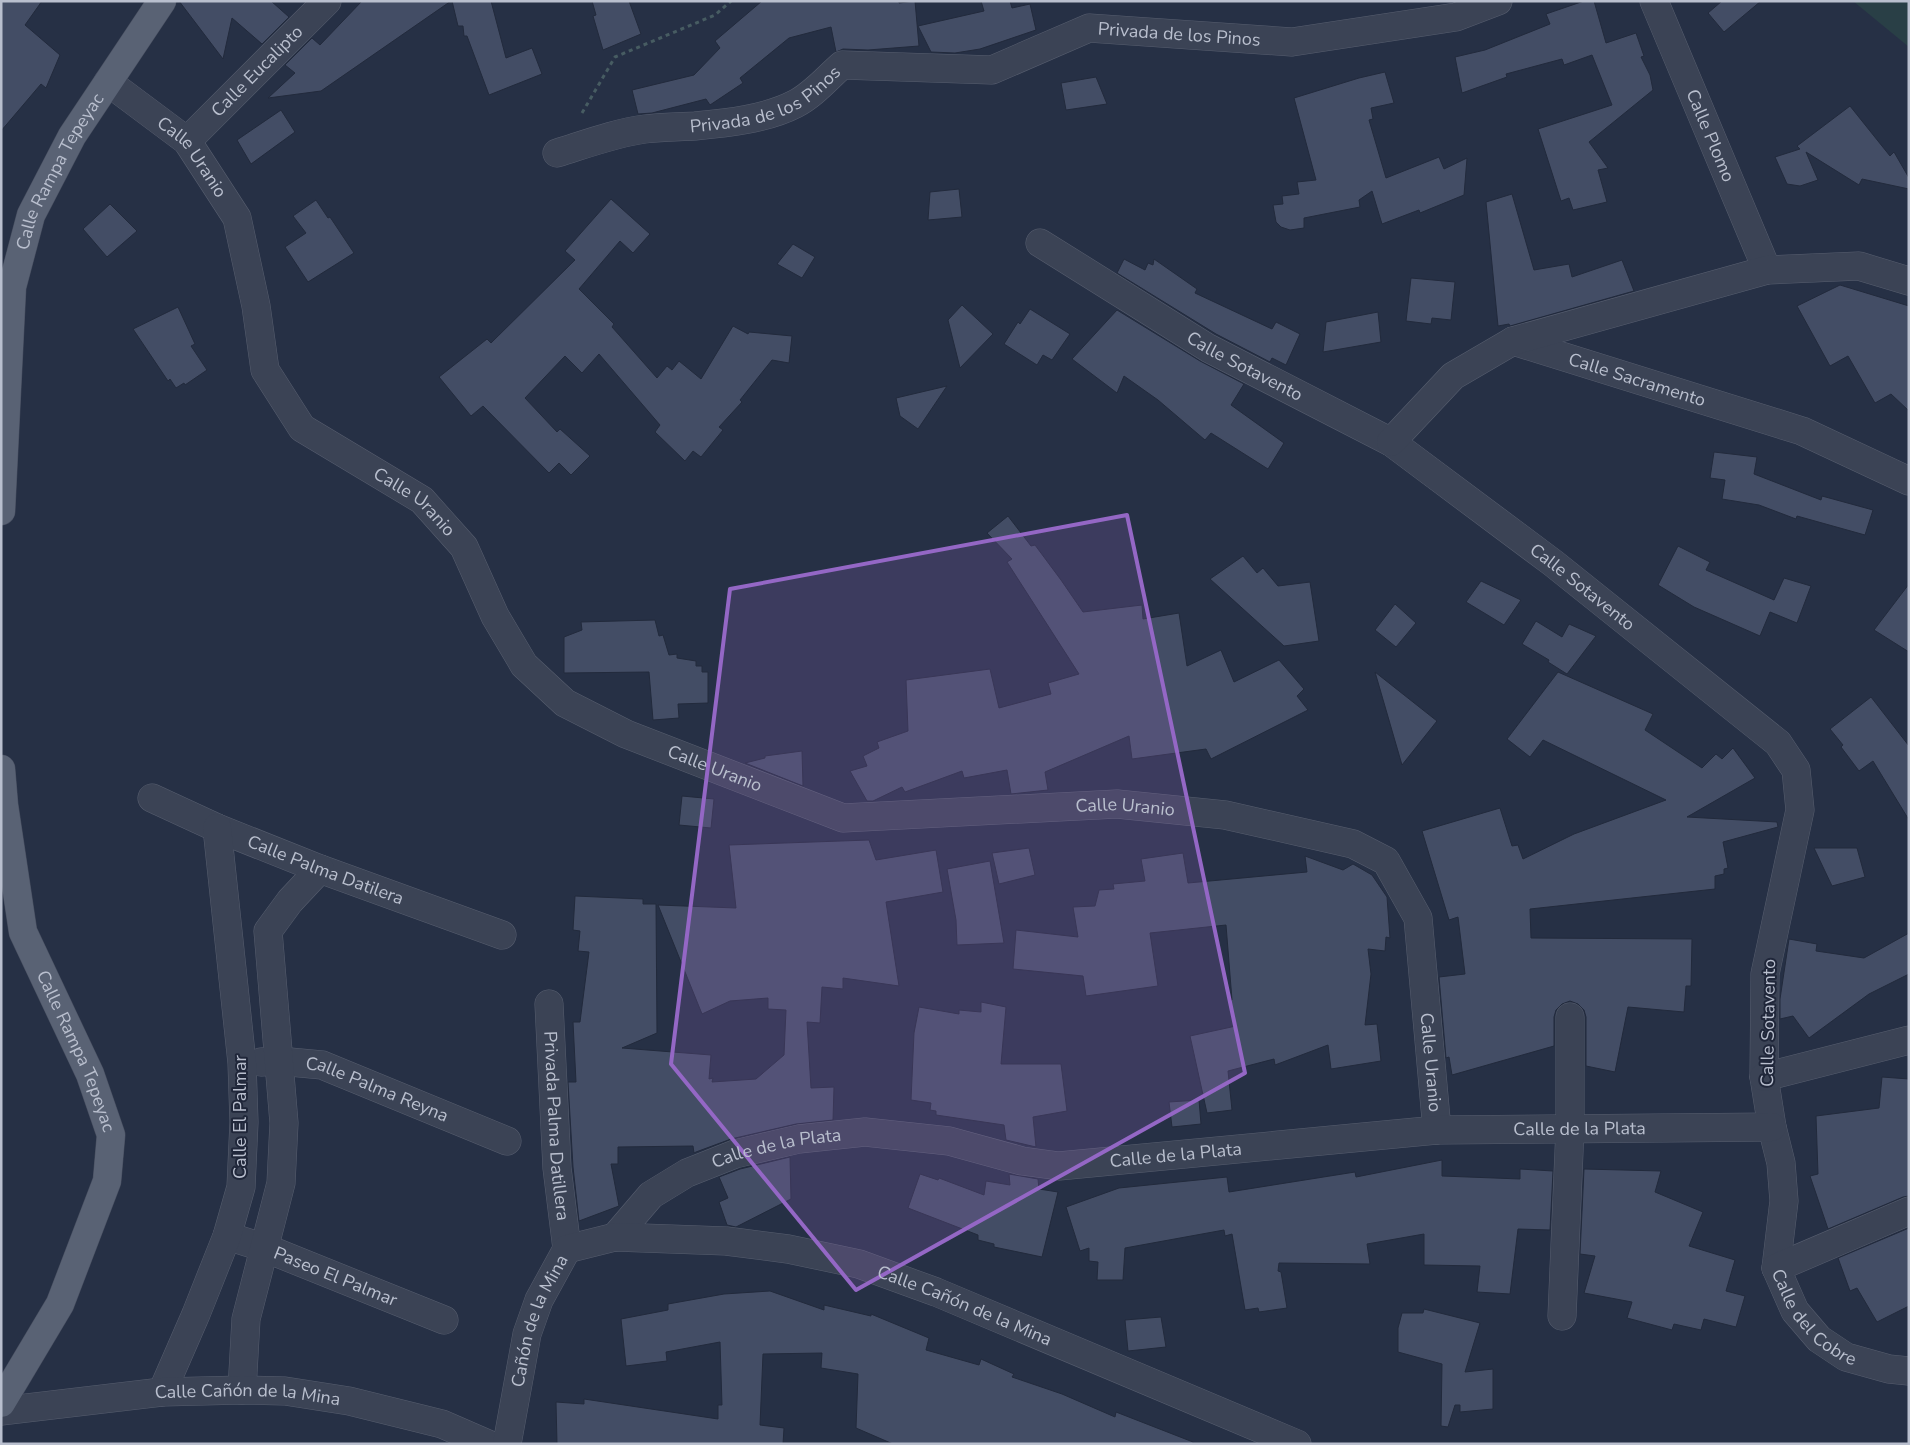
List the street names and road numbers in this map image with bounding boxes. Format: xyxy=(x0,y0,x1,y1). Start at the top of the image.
street label: Privada de los Pinos xyxy=(1097,17,1261,52)
street label: Calle Eucalipto xyxy=(206,20,308,122)
street label: Privada de los Pinos xyxy=(689,60,846,138)
street label: Calle Plomo xyxy=(1680,86,1741,186)
street label: Calle Rampa Tepeyac xyxy=(10,88,109,253)
street label: Calle Uranio xyxy=(152,111,233,202)
street label: Calle Sotavento xyxy=(1182,326,1307,407)
street label: Calle Sacramento xyxy=(1566,347,1709,412)
street label: Calle Uranio xyxy=(369,462,461,542)
street label: Calle Sotavento xyxy=(1525,538,1640,636)
street label: Calle Uranio xyxy=(664,739,766,798)
street label: Calle Uranio xyxy=(1075,792,1176,822)
street label: Calle Palma Datilera xyxy=(244,829,407,910)
street label: Calle Sotavento xyxy=(1755,959,1781,1087)
street label: Calle Rampa Tepeyac xyxy=(31,966,121,1135)
street label: Calle Uranio xyxy=(1415,1012,1447,1113)
street label: Privada Palma Datillera xyxy=(538,1030,575,1222)
street label: Calle Palma Reyna xyxy=(305,1052,452,1128)
street label: Calle El Palmar xyxy=(228,1055,252,1179)
street label: Calle de la Plata xyxy=(1513,1116,1646,1141)
street label: Calle de la Plata xyxy=(708,1123,842,1174)
street label: Calle de la Plata xyxy=(1109,1137,1243,1173)
street label: Paseo El Palmar xyxy=(270,1241,401,1312)
street label: Cañón de la Mina xyxy=(506,1250,574,1389)
street label: Calle Cañón de la Mina xyxy=(874,1260,1055,1351)
street label: Calle del Cobre xyxy=(1766,1265,1859,1371)
street label: Calle Cañón de la Mina xyxy=(153,1378,342,1411)

